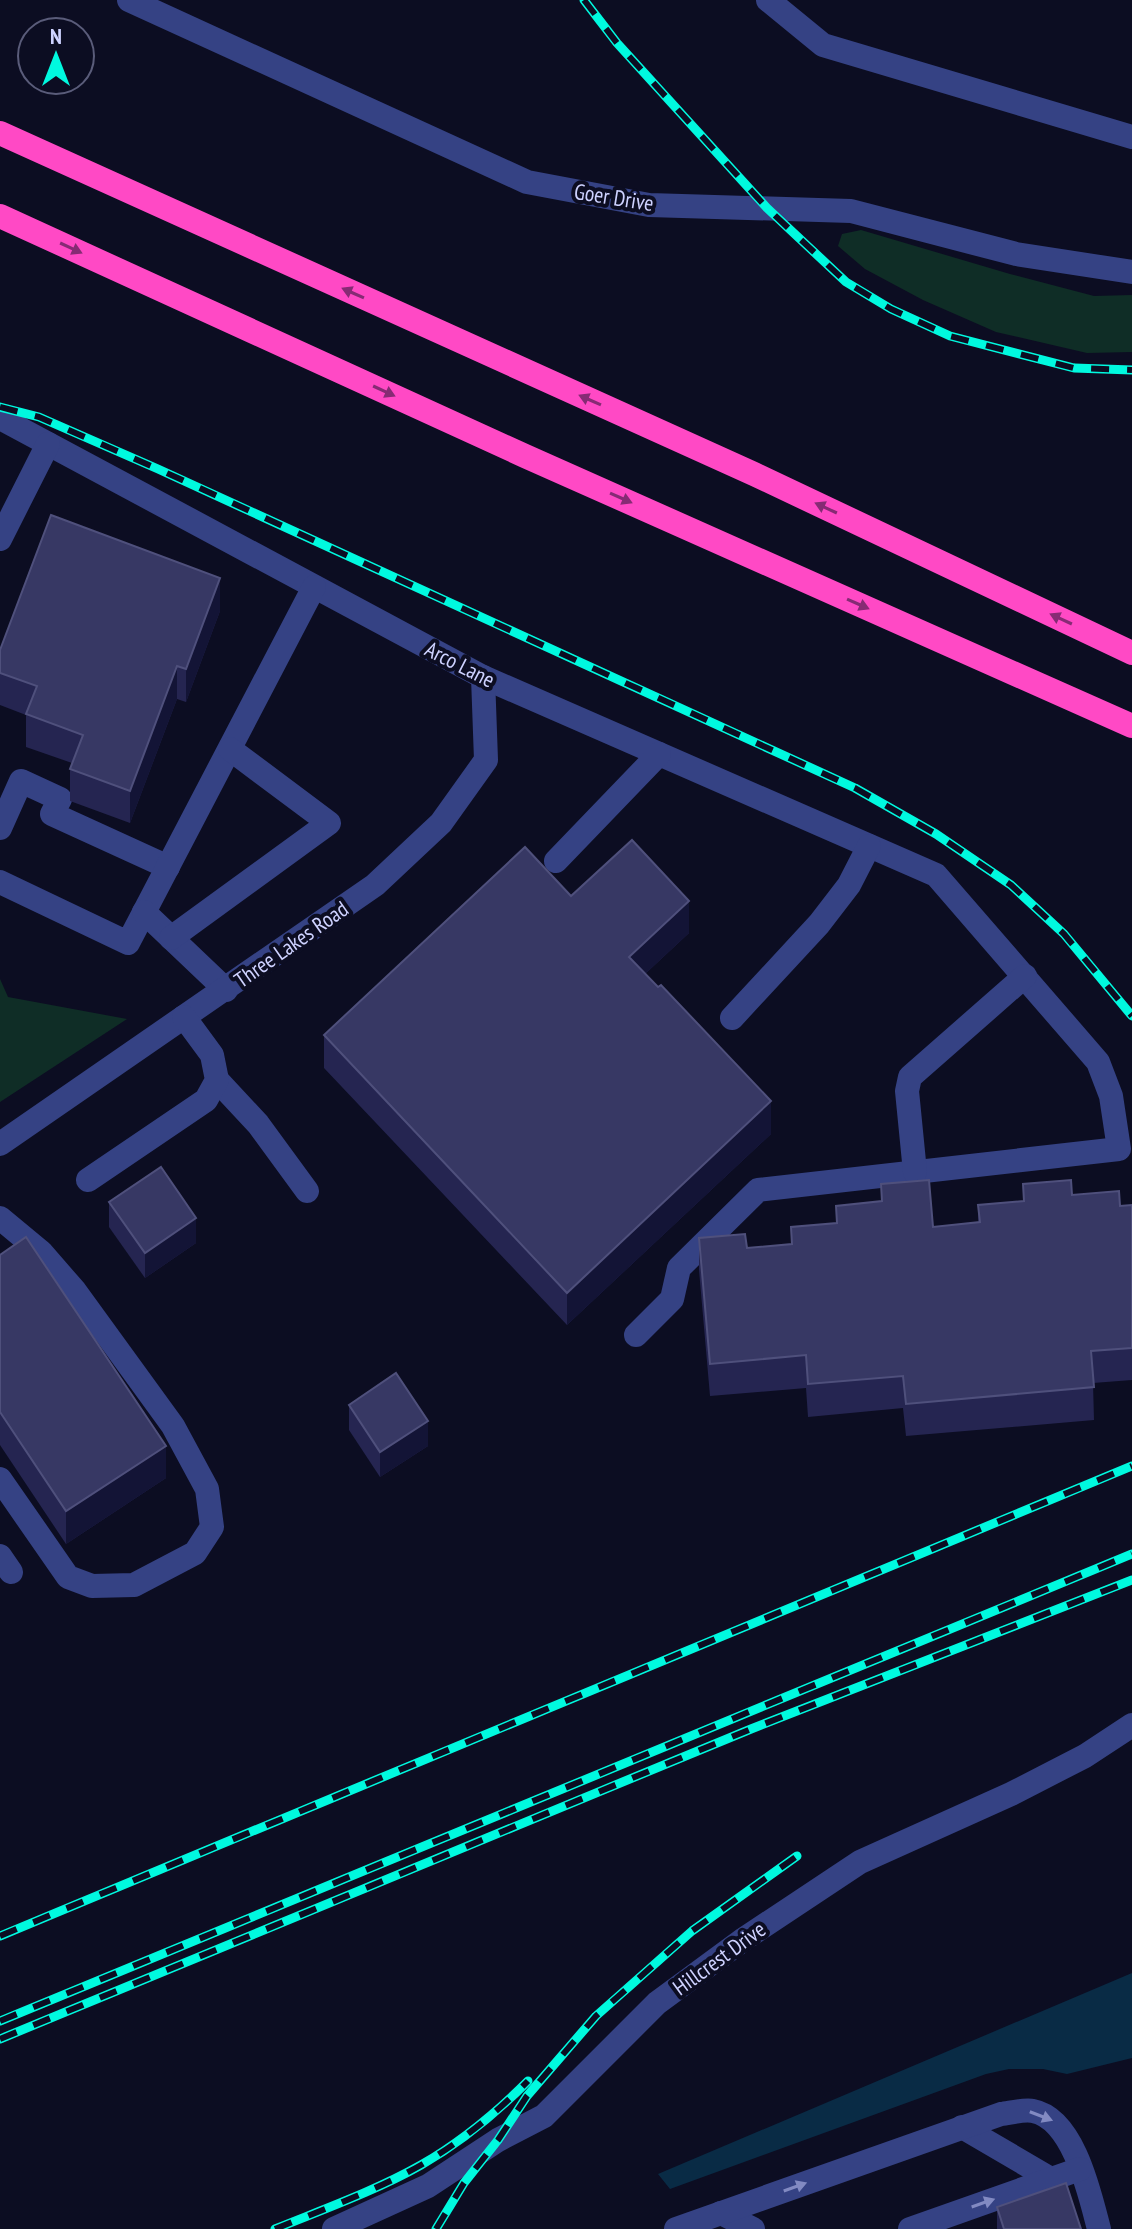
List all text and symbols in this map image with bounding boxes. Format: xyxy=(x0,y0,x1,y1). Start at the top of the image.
north arrow xyxy=(16,16,96,96)
text: N xyxy=(50,22,62,50)
street label: Goer Drive xyxy=(572,177,656,217)
one-way arrow xyxy=(59,241,83,255)
one-way arrow xyxy=(341,286,365,300)
one-way arrow xyxy=(372,384,395,398)
one-way arrow xyxy=(578,393,602,407)
one-way arrow xyxy=(609,492,632,505)
one-way arrow xyxy=(815,501,838,515)
one-way arrow xyxy=(846,597,870,611)
one-way arrow xyxy=(1050,612,1073,626)
street label: Arco Lane xyxy=(420,635,500,693)
street label: Three Lakes Road xyxy=(229,894,353,994)
street label: Hillcrest Drive xyxy=(667,1915,771,2001)
one-way arrow xyxy=(1029,2110,1053,2123)
one-way arrow xyxy=(783,2180,807,2193)
one-way arrow xyxy=(971,2196,995,2209)

